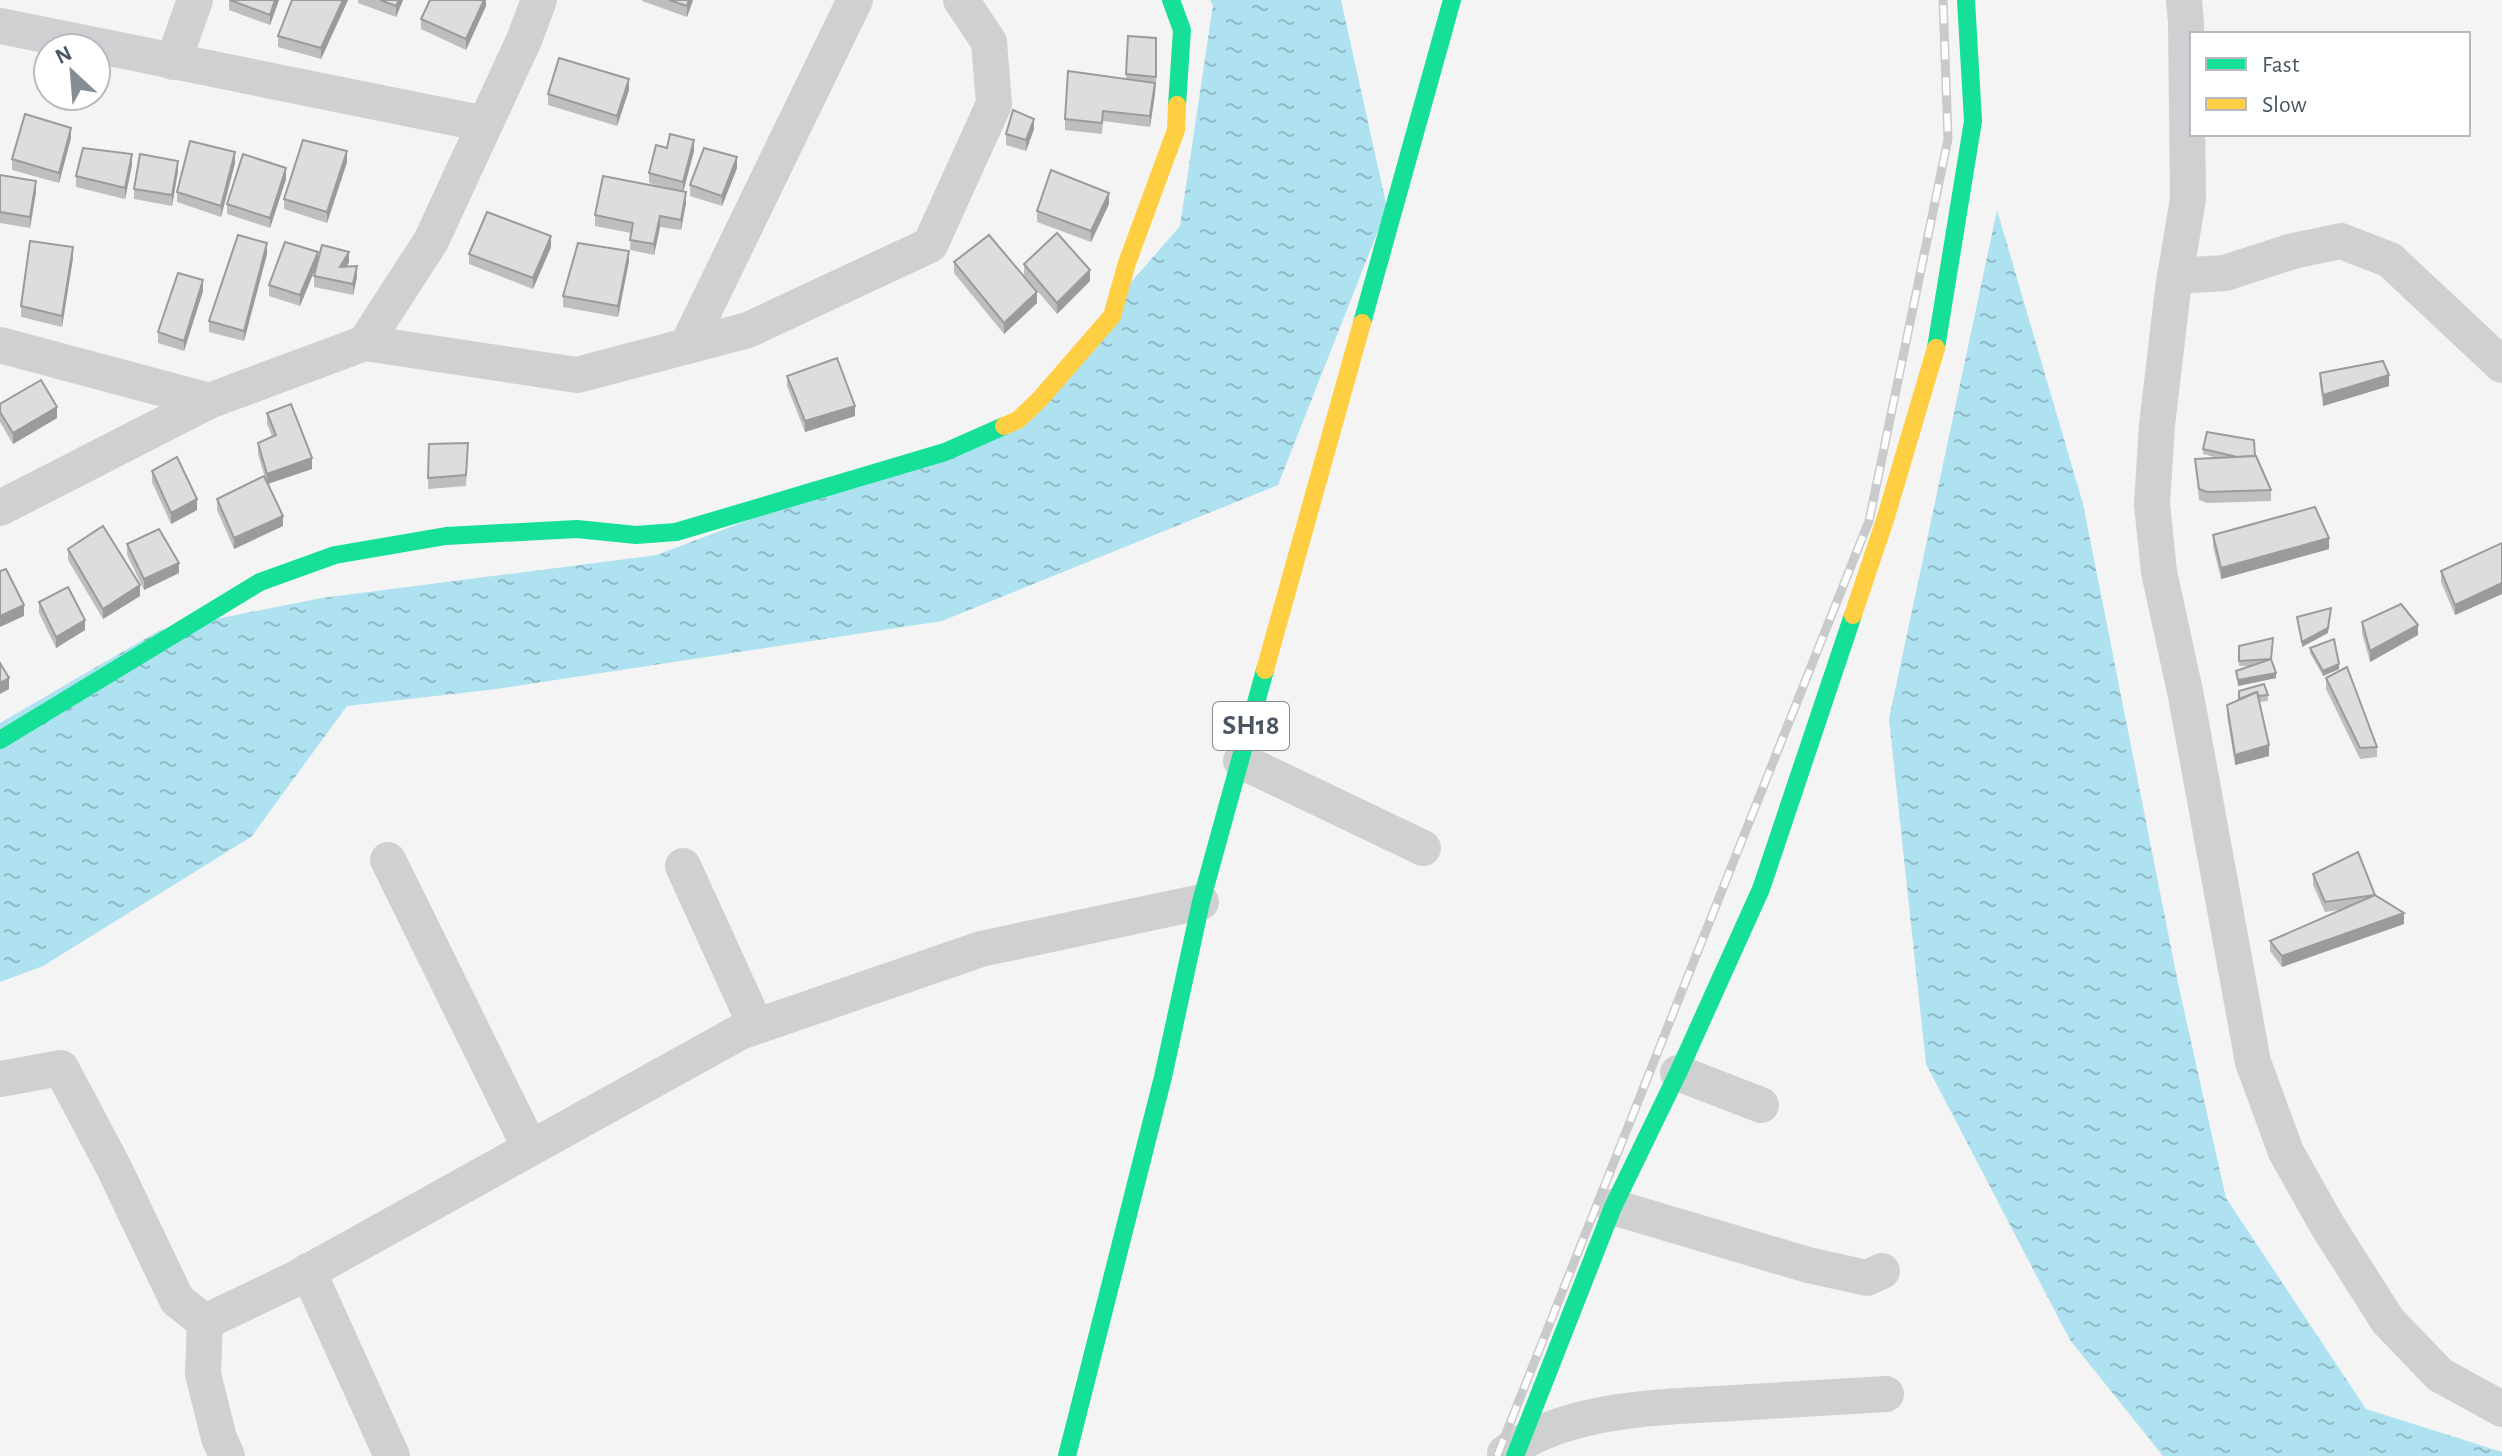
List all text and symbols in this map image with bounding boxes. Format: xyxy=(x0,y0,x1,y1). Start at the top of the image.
north arrow xyxy=(32,32,112,112)
legend xyxy=(2190,32,2470,136)
text: N xyxy=(52,42,75,68)
text: Fast xyxy=(2262,53,2300,77)
text: Slow xyxy=(2262,93,2307,117)
road number: SH18 xyxy=(1213,702,1289,750)

